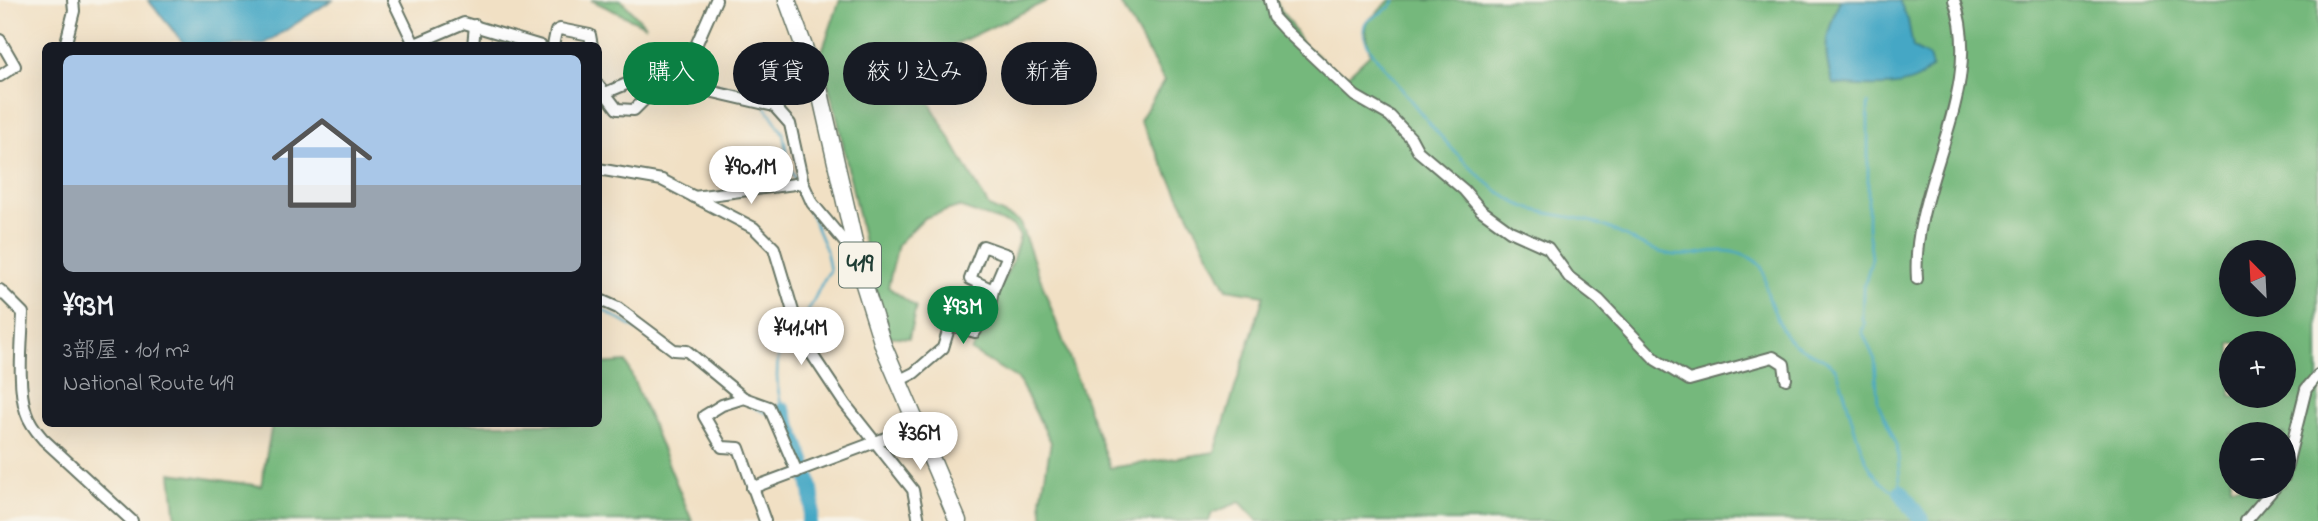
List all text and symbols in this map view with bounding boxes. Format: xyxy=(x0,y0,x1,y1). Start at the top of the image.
chip: 購入 xyxy=(623,42,719,105)
chip: 賃貸 xyxy=(733,42,829,105)
chip: 絞り込み xyxy=(843,42,987,105)
chip: 新着 xyxy=(1001,42,1097,105)
icon: home xyxy=(259,100,385,226)
pin: ¥90.1M xyxy=(694,146,808,206)
text: ¥90.1M xyxy=(725,152,777,185)
north arrow xyxy=(2219,240,2296,317)
map controls xyxy=(2219,240,2296,499)
road number: 419 xyxy=(839,242,881,288)
text: ¥93M xyxy=(63,286,114,330)
pin: ¥93M xyxy=(922,286,1004,346)
text: ¥93M xyxy=(943,292,983,325)
pin: ¥41.4M xyxy=(744,308,858,367)
text: ¥41.4M xyxy=(774,313,828,346)
button: + xyxy=(2219,331,2296,408)
text: 3部屋 · 101 m² xyxy=(63,335,190,368)
text: National Route 419 xyxy=(63,368,233,401)
pin: ¥36M xyxy=(879,412,961,472)
text: ¥36M xyxy=(899,418,941,451)
button: − xyxy=(2219,422,2296,499)

